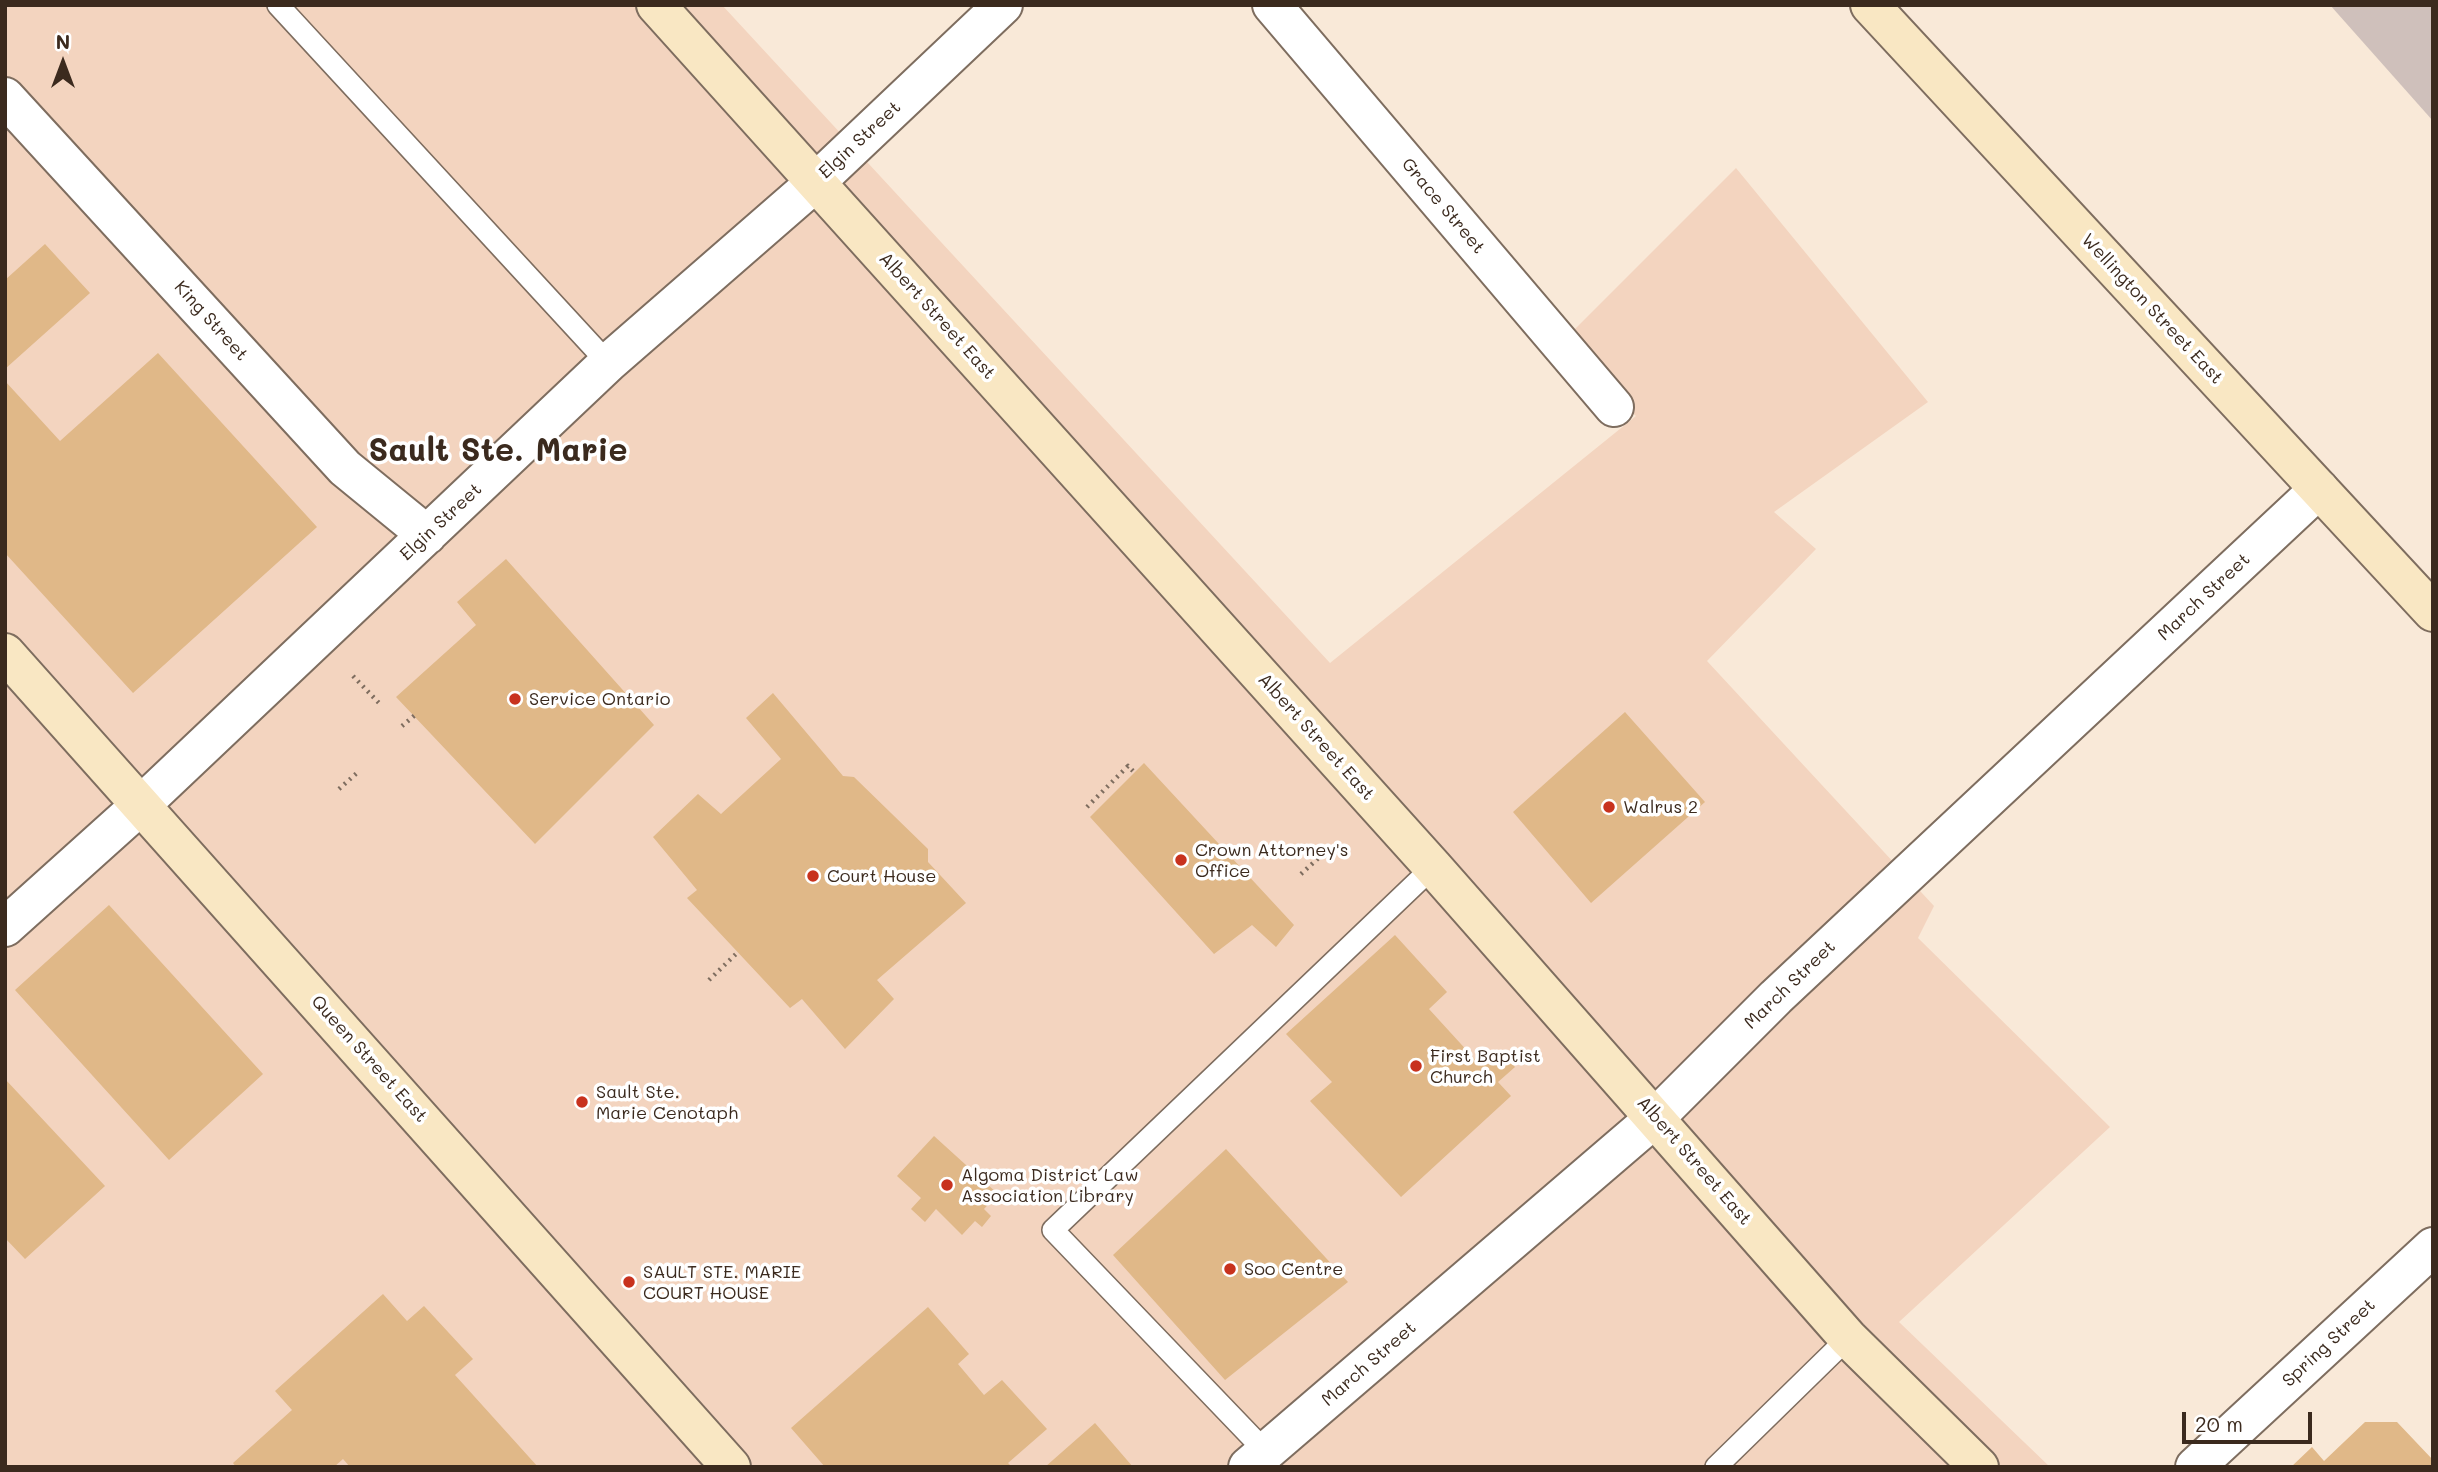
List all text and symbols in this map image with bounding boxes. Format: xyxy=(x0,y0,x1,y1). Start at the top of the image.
north arrow xyxy=(28,28,98,98)
text: N xyxy=(56,29,70,54)
street label: Elgin Street xyxy=(815,97,905,183)
street label: Grace Street xyxy=(1397,154,1489,258)
street label: Wellington Street East xyxy=(2077,229,2227,389)
street label: Albert Street East xyxy=(874,248,1000,384)
street label: King Street xyxy=(170,277,252,365)
district label: Sault Ste. Marie xyxy=(368,432,628,470)
street label: Elgin Street xyxy=(396,479,486,565)
street label: March Street xyxy=(2153,549,2255,645)
street label: Albert Street East xyxy=(1253,669,1379,805)
place label: Service Ontario xyxy=(529,688,670,710)
marker: Service Ontario xyxy=(507,691,523,707)
place label: Walrus 2 xyxy=(1623,796,1698,818)
marker: Walrus 2 xyxy=(1601,799,1617,815)
place label: Crown Attorney's Office xyxy=(1195,839,1349,882)
marker: Crown Attorney's Office xyxy=(1173,852,1189,868)
place label: Court House xyxy=(827,865,936,887)
marker: Court House xyxy=(805,868,821,884)
street label: March Street xyxy=(1740,936,1840,1034)
street label: Queen Street East xyxy=(306,991,432,1127)
place label: First Baptist Church xyxy=(1430,1045,1541,1088)
marker: First Baptist Church xyxy=(1408,1058,1424,1074)
place label: Sault Ste. Marie Cenotaph xyxy=(596,1081,738,1124)
street label: Albert Street East xyxy=(1632,1092,1756,1230)
marker: Sault Ste. Marie Cenotaph xyxy=(574,1094,590,1110)
place label: Algoma District Law Association Library xyxy=(961,1164,1138,1206)
marker: Algoma District Law Association Library xyxy=(939,1177,955,1193)
place label: Soo Centre xyxy=(1244,1258,1343,1280)
place label: SAULT STE. MARIE COURT HOUSE xyxy=(643,1261,801,1304)
marker: Soo Centre xyxy=(1222,1261,1238,1277)
marker: SAULT STE. MARIE COURT HOUSE xyxy=(621,1274,637,1290)
street label: Spring Street xyxy=(2278,1294,2380,1392)
street label: March Street xyxy=(1317,1317,1421,1411)
scale bar xyxy=(2186,1398,2316,1442)
text: 20 m xyxy=(2195,1410,2243,1437)

